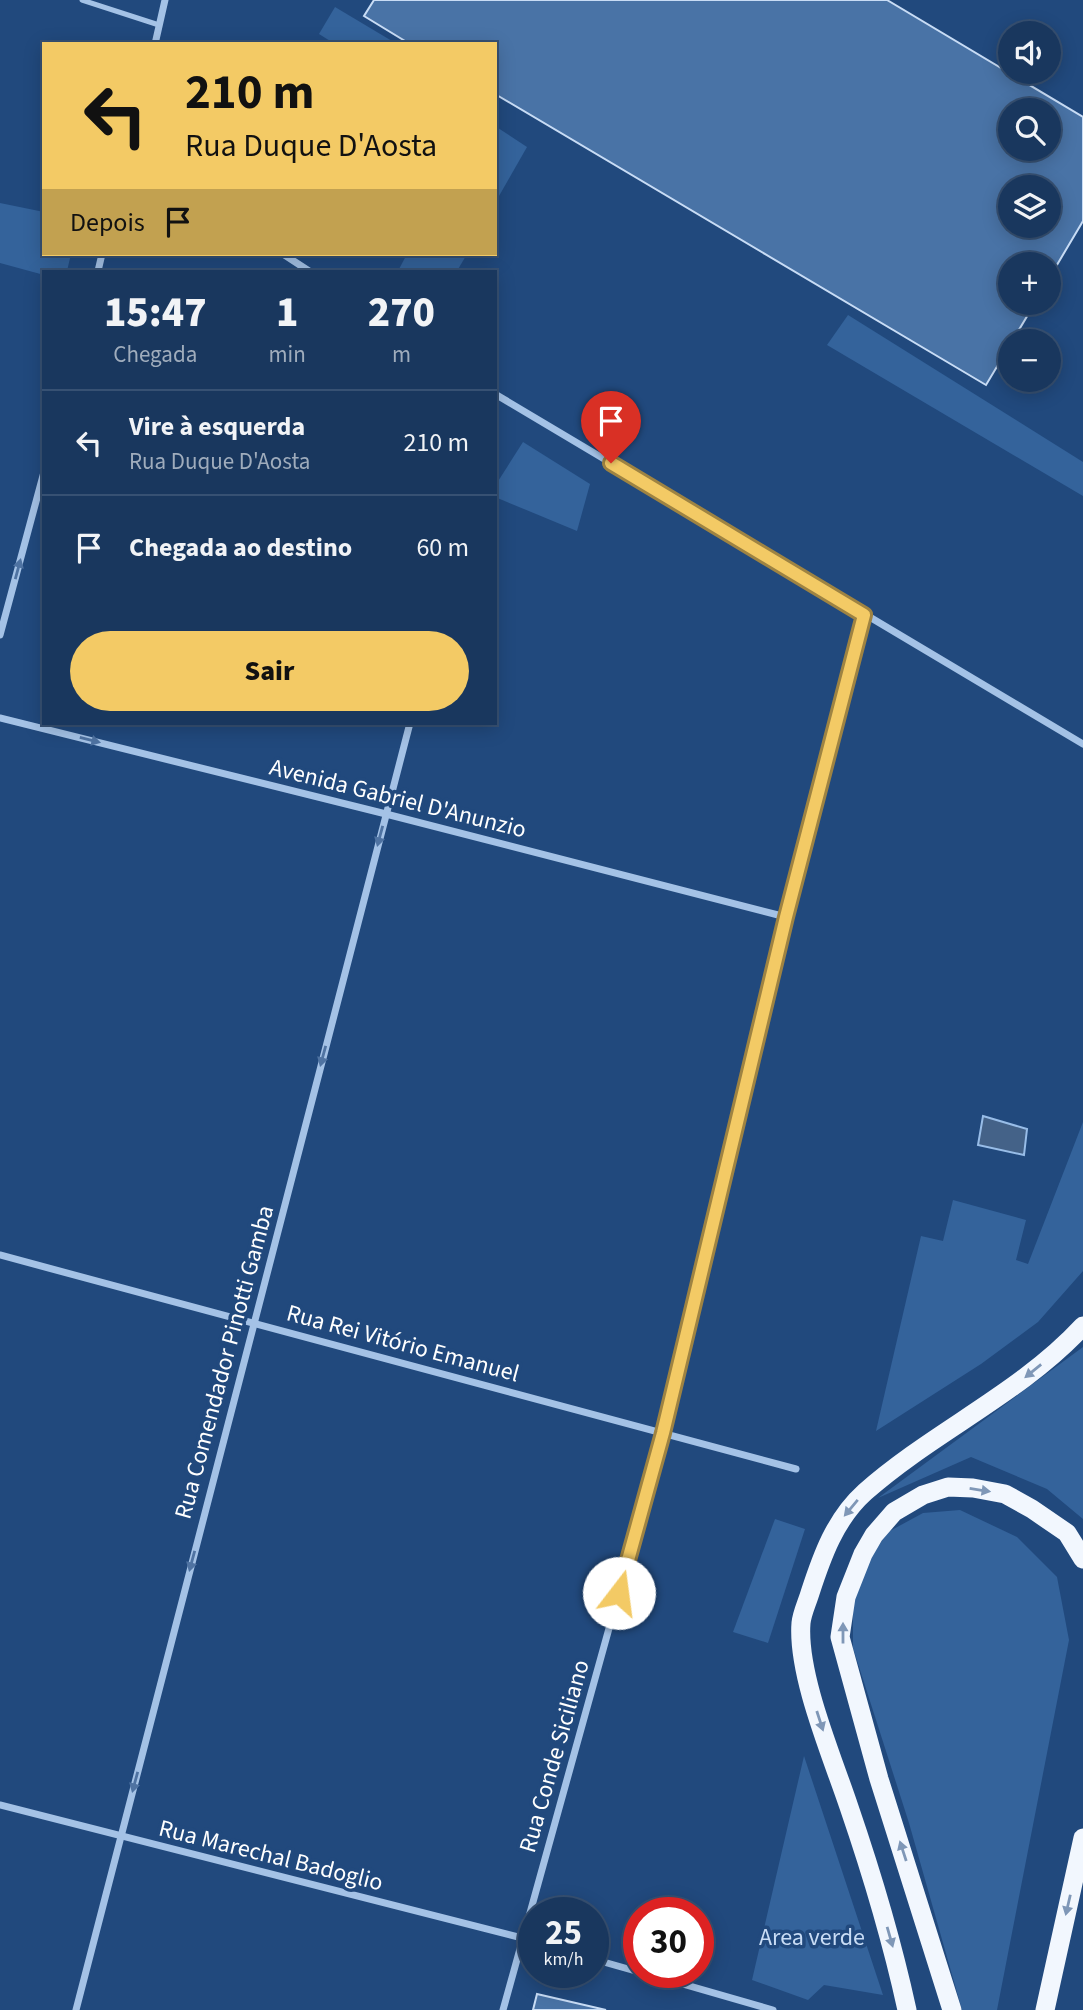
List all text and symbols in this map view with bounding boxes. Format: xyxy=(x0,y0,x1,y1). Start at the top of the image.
map controls xyxy=(998,21,1061,392)
button: sound xyxy=(998,21,1061,84)
text: 210 m xyxy=(185,58,314,128)
icon: left xyxy=(70,70,161,161)
button: search xyxy=(998,98,1061,161)
text: Rua Duque D'Aosta xyxy=(185,123,437,169)
button: layers xyxy=(998,175,1061,238)
icon: arrive xyxy=(159,203,197,241)
text: Depois xyxy=(70,204,145,241)
button: + xyxy=(998,252,1061,315)
text: 15:47 xyxy=(104,283,207,343)
text: 1 xyxy=(276,283,298,343)
text: 270 xyxy=(368,283,435,343)
button: − xyxy=(998,329,1061,392)
text: Chegada xyxy=(113,338,197,371)
text: min xyxy=(269,338,306,371)
text: m xyxy=(392,338,411,371)
pin xyxy=(581,391,641,463)
icon: arrive xyxy=(592,402,630,440)
text: Vire à esquerda xyxy=(129,408,305,445)
icon: left xyxy=(70,424,108,462)
text: 210 m xyxy=(403,424,469,461)
text: Rua Duque D'Aosta xyxy=(129,445,310,478)
icon: arrive xyxy=(70,529,108,567)
text: Chegada ao destino xyxy=(129,529,352,566)
text: 60 m xyxy=(416,529,469,566)
one-way arrow xyxy=(13,558,24,580)
button: Sair xyxy=(70,631,469,711)
one-way arrow xyxy=(79,735,101,746)
street label: Avenida Gabriel D'Anunzio xyxy=(266,750,530,847)
one-way arrow xyxy=(374,825,385,847)
one-way arrow xyxy=(317,1046,328,1068)
street label: Rua Comendador Pinotti Gamba xyxy=(166,1201,283,1523)
street label: Rua Rei Vitório Emanuel xyxy=(283,1296,523,1391)
one-way arrow xyxy=(1024,1364,1042,1379)
one-way arrow xyxy=(969,1485,991,1496)
one-way arrow xyxy=(844,1498,859,1516)
one-way arrow xyxy=(186,1550,197,1572)
position arrow xyxy=(582,1556,656,1630)
one-way arrow xyxy=(837,1622,848,1644)
street label: Rua Conde Siciliano xyxy=(510,1656,599,1857)
one-way arrow xyxy=(815,1710,826,1731)
one-way arrow xyxy=(129,1771,140,1793)
street label: Rua Marechal Badoglio xyxy=(155,1811,387,1900)
one-way arrow xyxy=(897,1841,908,1862)
one-way arrow xyxy=(1062,1894,1073,1916)
speed limit sign: 30 xyxy=(623,1897,714,1988)
text: 25 xyxy=(545,1908,582,1958)
park label: Area verde xyxy=(759,1920,865,1955)
one-way arrow xyxy=(885,1927,895,1948)
text: km/h xyxy=(544,1947,583,1972)

